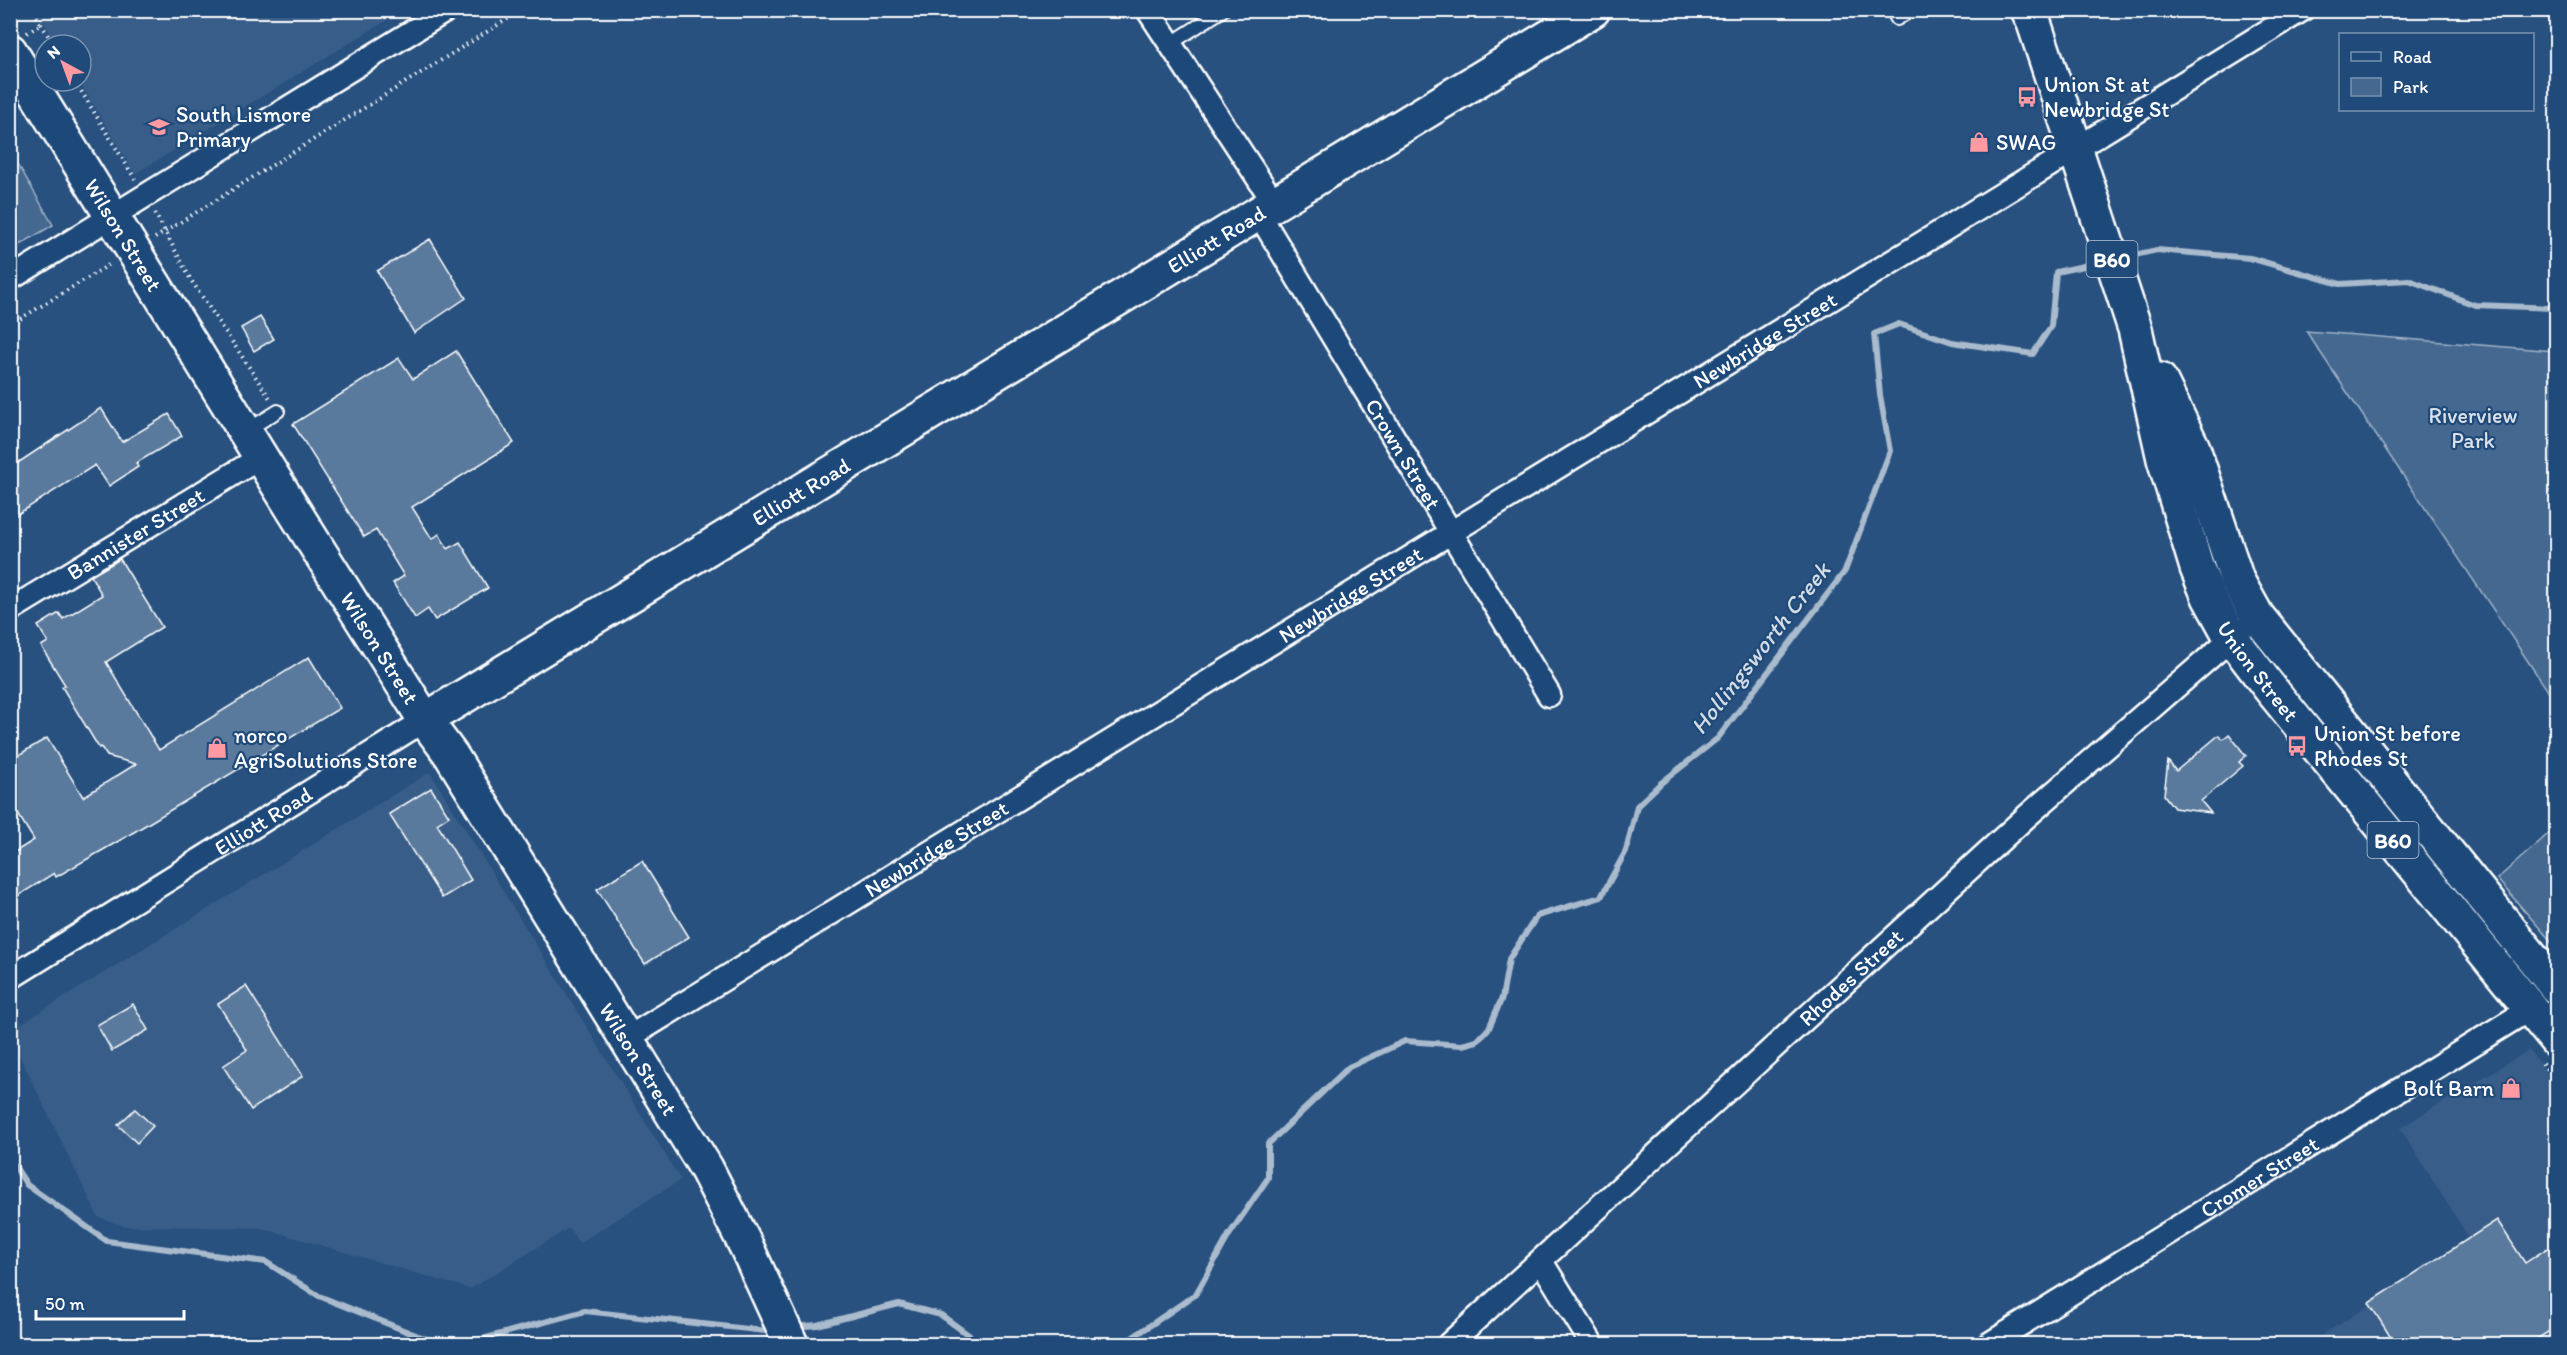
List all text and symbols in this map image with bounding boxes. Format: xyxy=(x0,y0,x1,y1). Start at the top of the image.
north arrow xyxy=(33,33,93,93)
legend xyxy=(2339,33,2534,111)
text: N xyxy=(43,41,64,63)
text: Road xyxy=(2393,46,2432,68)
place label: Union St at Newbridge St xyxy=(2044,71,2170,123)
text: Park xyxy=(2393,76,2428,98)
bus stop icon: Union St at Newbridge St xyxy=(2015,85,2039,109)
place label: South Lismore Primary xyxy=(176,101,311,153)
school or university icon: South Lismore Primary xyxy=(147,115,171,139)
place label: SWAG xyxy=(1996,129,2056,156)
shop icon: SWAG xyxy=(1967,130,1991,154)
street label: Wilson Street xyxy=(79,173,168,296)
street label: Elliott Road xyxy=(1162,199,1270,279)
road number: B60 xyxy=(2086,241,2138,277)
street label: Newbridge Street xyxy=(1688,286,1841,394)
street label: Crown Street xyxy=(1360,393,1447,514)
park label: Riverview Park xyxy=(2428,402,2518,454)
street label: Elliott Road xyxy=(747,451,855,532)
street label: Bannister Street xyxy=(62,481,209,586)
street label: Newbridge Street xyxy=(1274,540,1427,649)
water label: Hollingsworth Creek xyxy=(1684,555,1837,740)
street label: Wilson Street xyxy=(334,587,425,709)
street label: Union Street xyxy=(2211,616,2305,727)
place label: Union St before Rhodes St xyxy=(2314,720,2461,772)
place label: norco AgriSolutions Store xyxy=(234,722,418,774)
bus stop icon: Union St before Rhodes St xyxy=(2285,734,2309,758)
shop icon: norco AgriSolutions Store xyxy=(205,736,229,760)
street label: Elliott Road xyxy=(209,780,317,861)
street label: Newbridge Street xyxy=(859,794,1013,903)
road number: B60 xyxy=(2368,822,2418,858)
street label: Rhodes Street xyxy=(1793,923,1908,1032)
street label: Wilson Street xyxy=(594,998,684,1120)
place label: Bolt Barn xyxy=(2403,1075,2495,1102)
shop icon: Bolt Barn xyxy=(2499,1076,2523,1100)
street label: Cromer Street xyxy=(2195,1130,2324,1223)
scale bar xyxy=(36,1283,184,1321)
text: 50 m xyxy=(45,1293,85,1315)

